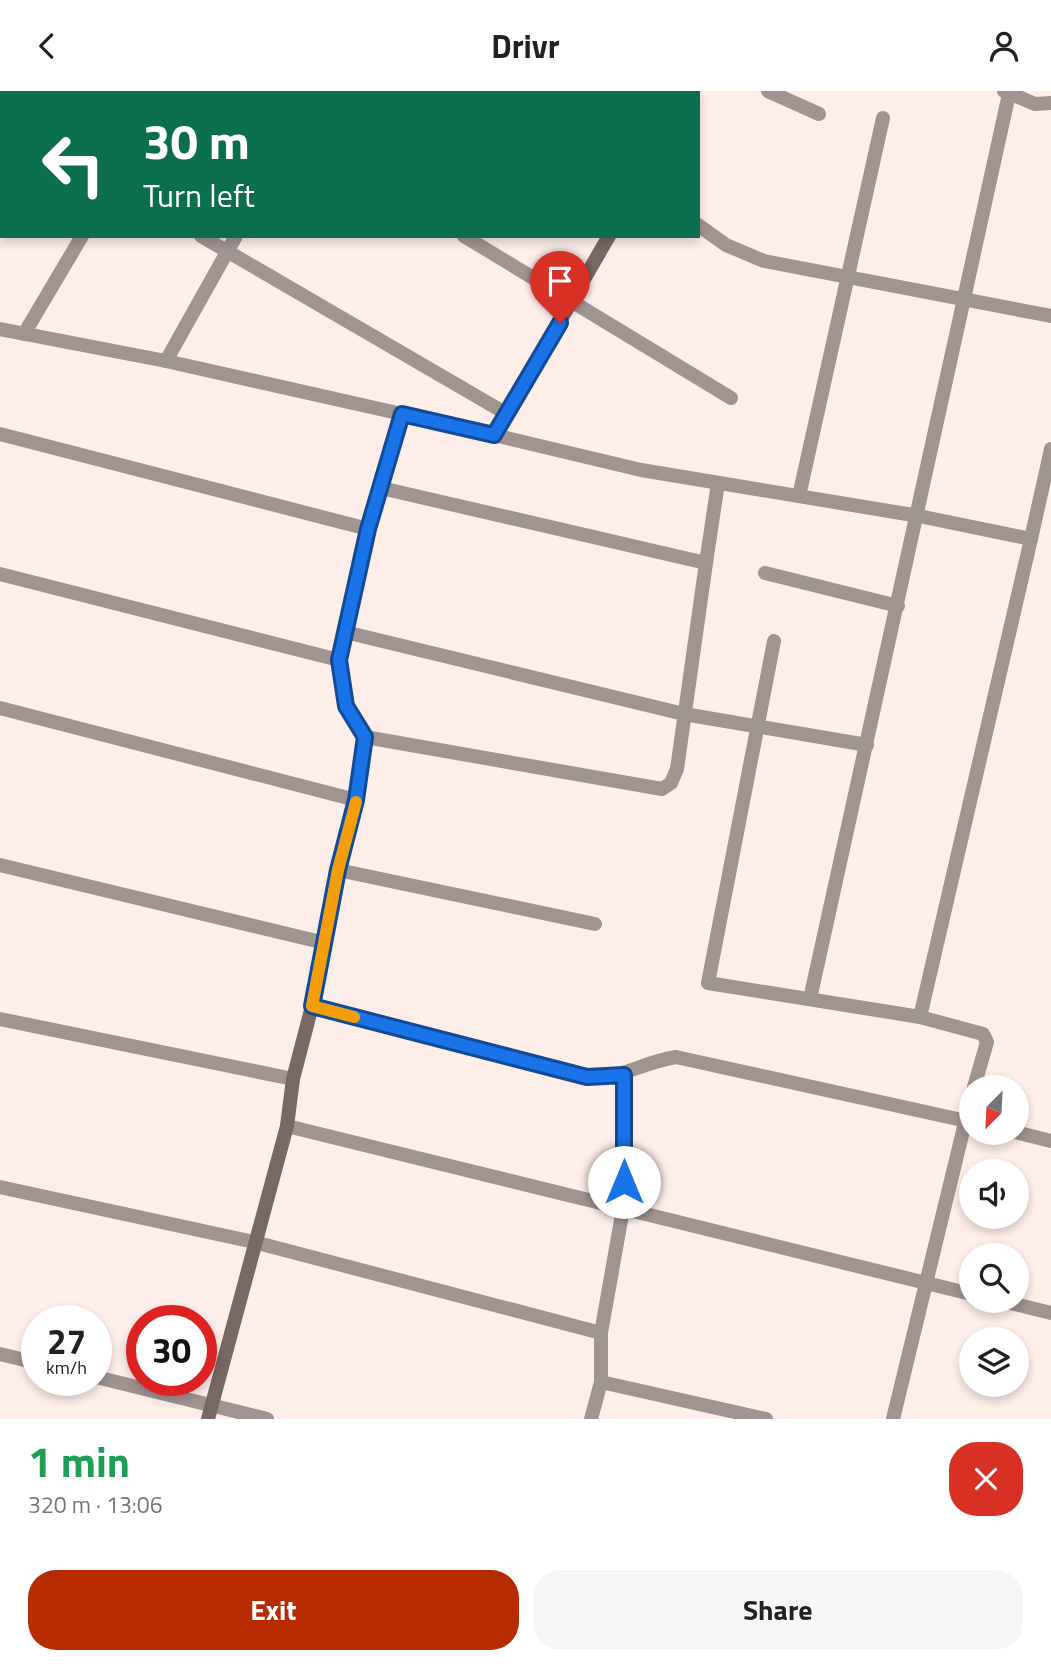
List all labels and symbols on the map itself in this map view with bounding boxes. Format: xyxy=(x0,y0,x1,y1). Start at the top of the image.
pin xyxy=(530,251,590,323)
north arrow xyxy=(959,1075,1029,1145)
position arrow xyxy=(587,1145,661,1219)
speed limit sign: 30 xyxy=(126,1305,217,1396)

